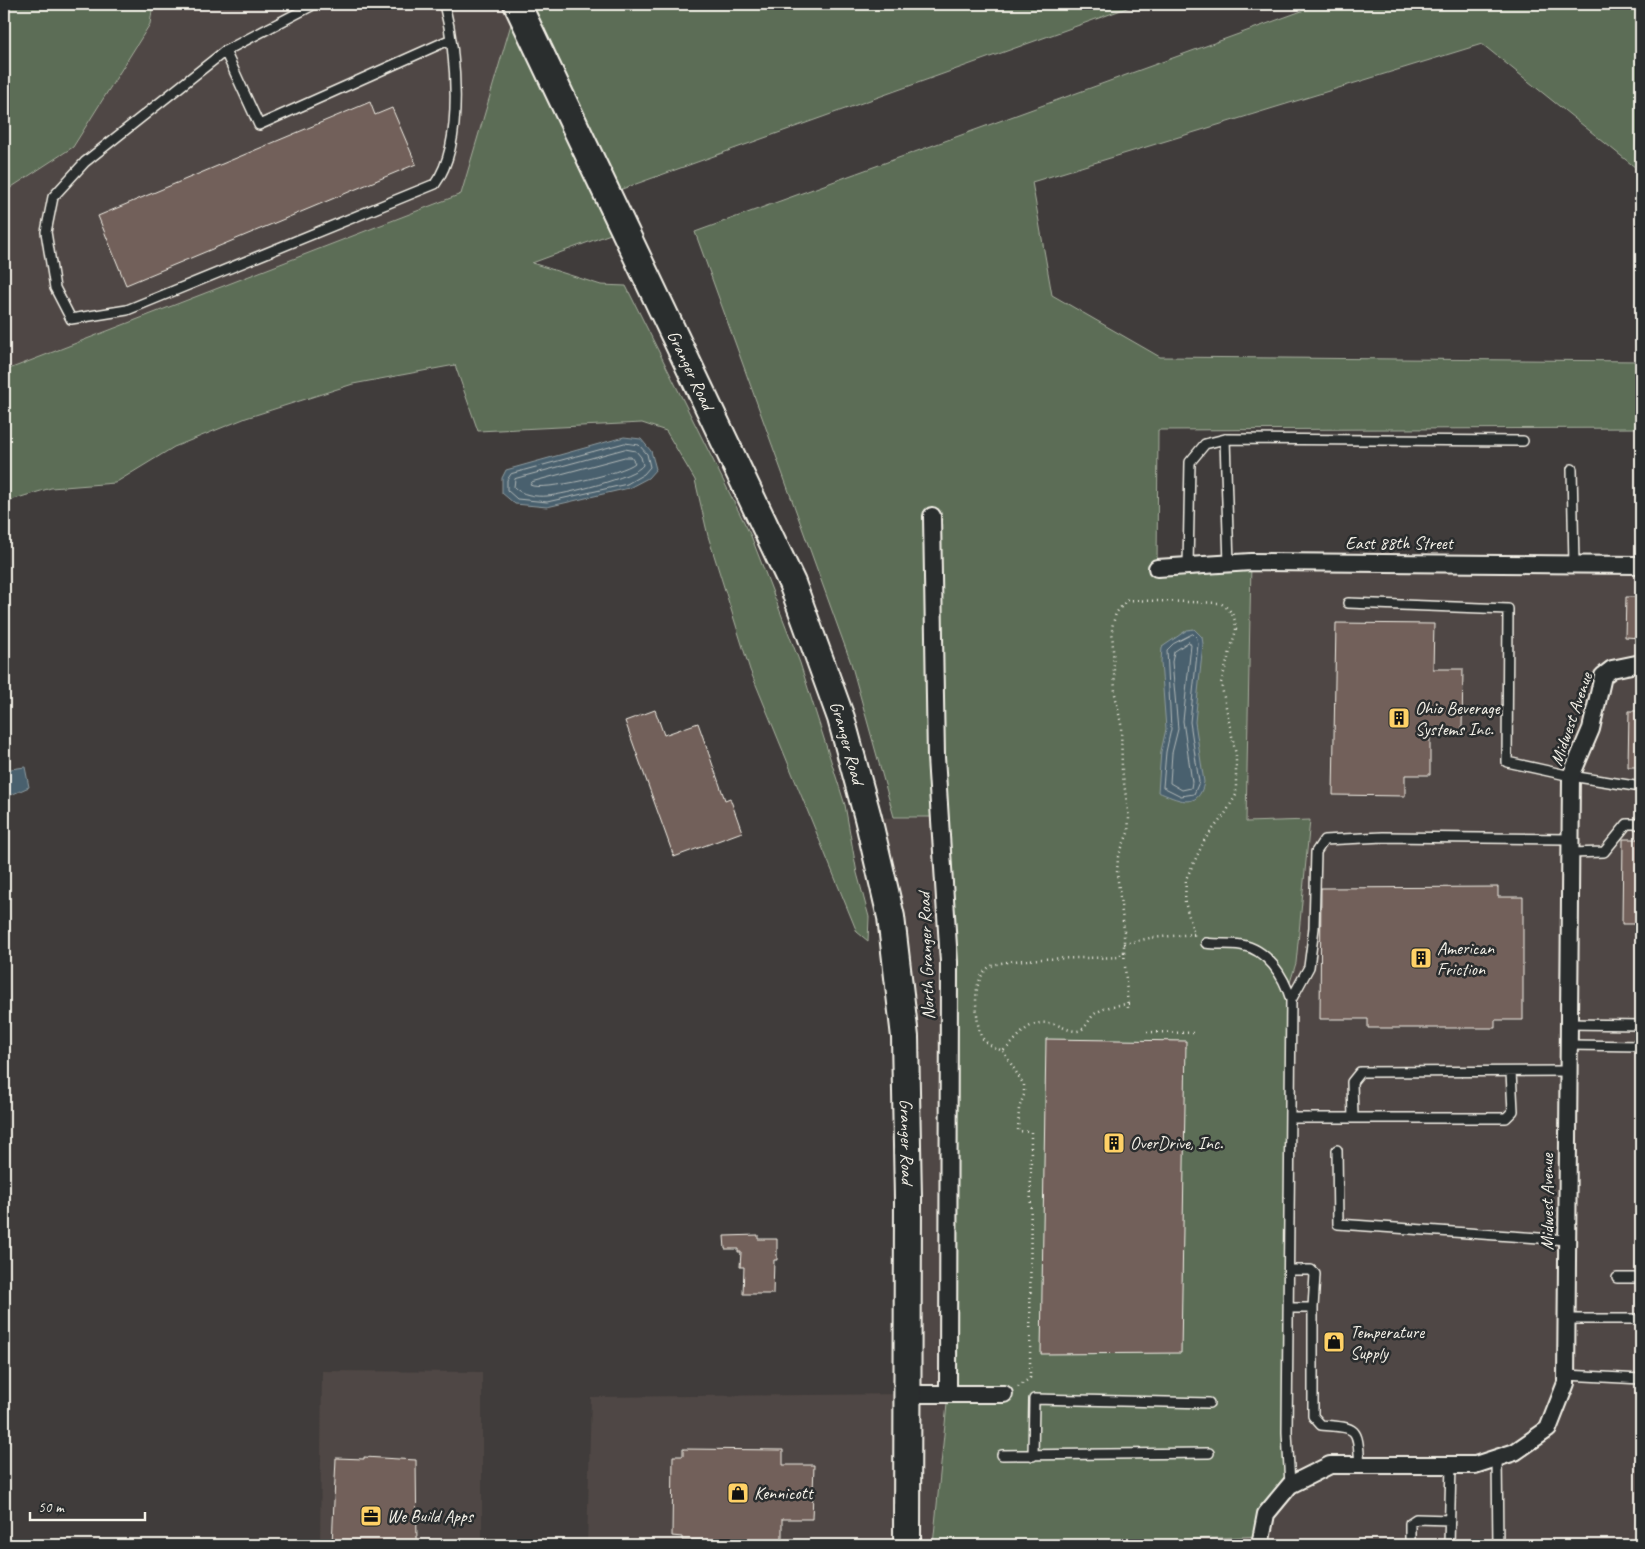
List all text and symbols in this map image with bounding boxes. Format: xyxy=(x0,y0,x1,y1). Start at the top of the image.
street label: Granger Road xyxy=(663,327,720,416)
street label: East 88th Street xyxy=(1345,532,1455,554)
street label: Midwest Avenue xyxy=(1545,669,1598,768)
place label: Ohio Beverage Systems Inc. xyxy=(1415,697,1501,740)
street label: Granger Road xyxy=(825,698,870,789)
building icon: Ohio Beverage Systems Inc. xyxy=(1387,706,1411,730)
street label: North Granger Road xyxy=(913,889,939,1020)
place label: American Friction xyxy=(1437,937,1495,980)
building icon: American Friction xyxy=(1409,946,1433,970)
street label: Granger Road xyxy=(895,1099,919,1187)
building icon: OverDrive, Inc. xyxy=(1102,1131,1126,1155)
place label: OverDrive, Inc. xyxy=(1130,1132,1223,1154)
street label: Midwest Avenue xyxy=(1536,1153,1558,1250)
place label: Temperature Supply xyxy=(1350,1321,1425,1364)
shop icon: Temperature Supply xyxy=(1322,1330,1346,1354)
shop icon: Kennicott xyxy=(726,1481,750,1505)
place label: Kennicott xyxy=(754,1482,815,1504)
scale bar xyxy=(30,1489,145,1521)
text: 50 m xyxy=(38,1498,65,1517)
office icon: We Build Apps xyxy=(359,1504,383,1528)
place label: We Build Apps xyxy=(387,1505,475,1527)

